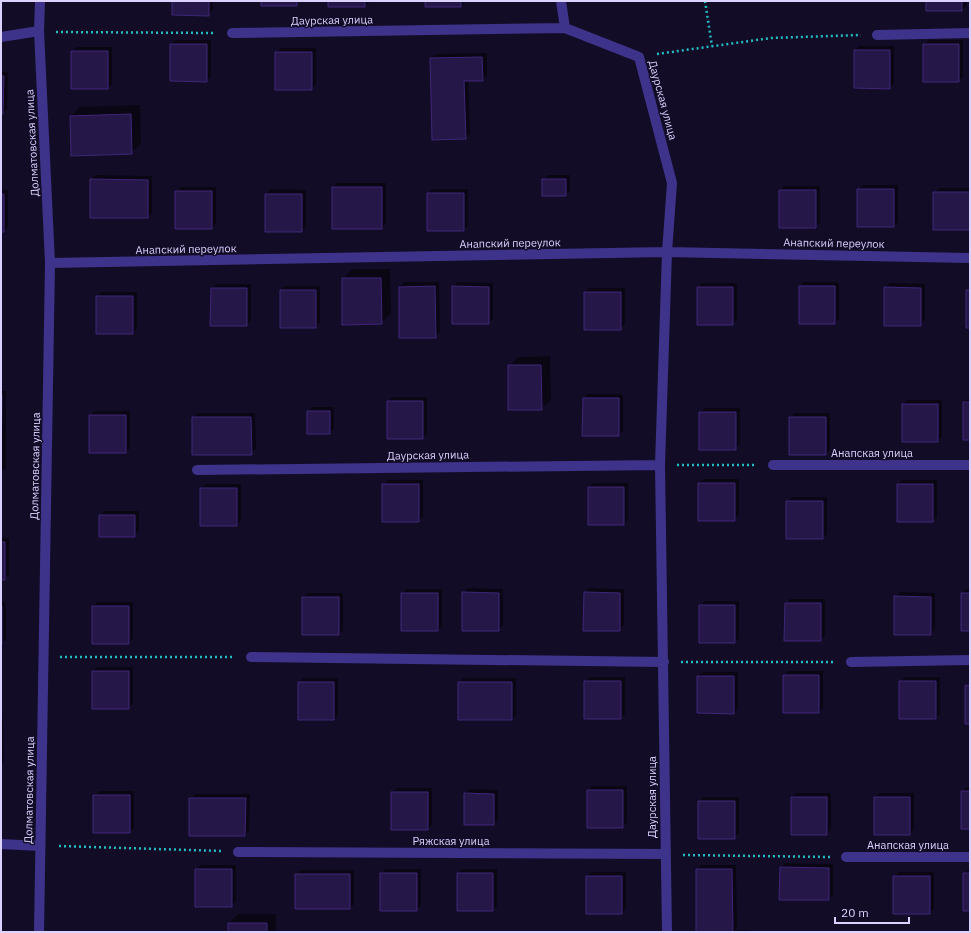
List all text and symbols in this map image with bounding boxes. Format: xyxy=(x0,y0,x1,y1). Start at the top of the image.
street label: Даурская улица xyxy=(291,12,373,28)
street label: Даурская улица xyxy=(646,59,680,141)
street label: Долматовская улица xyxy=(22,89,42,197)
street label: Анапский переулок xyxy=(459,235,561,251)
street label: Анапский переулок xyxy=(783,235,885,251)
street label: Анапский переулок xyxy=(135,241,237,257)
street label: Долматовская улица xyxy=(27,412,43,520)
street label: Анапская улица xyxy=(831,446,913,460)
street label: Даурская улица xyxy=(387,447,469,463)
street label: Долматовская улица xyxy=(21,736,37,844)
street label: Даурская улица xyxy=(645,756,659,838)
street label: Ряжская улица xyxy=(412,834,490,848)
street label: Анапская улица xyxy=(867,838,949,852)
scale bar xyxy=(835,899,909,925)
text: 20 m xyxy=(841,905,869,920)

